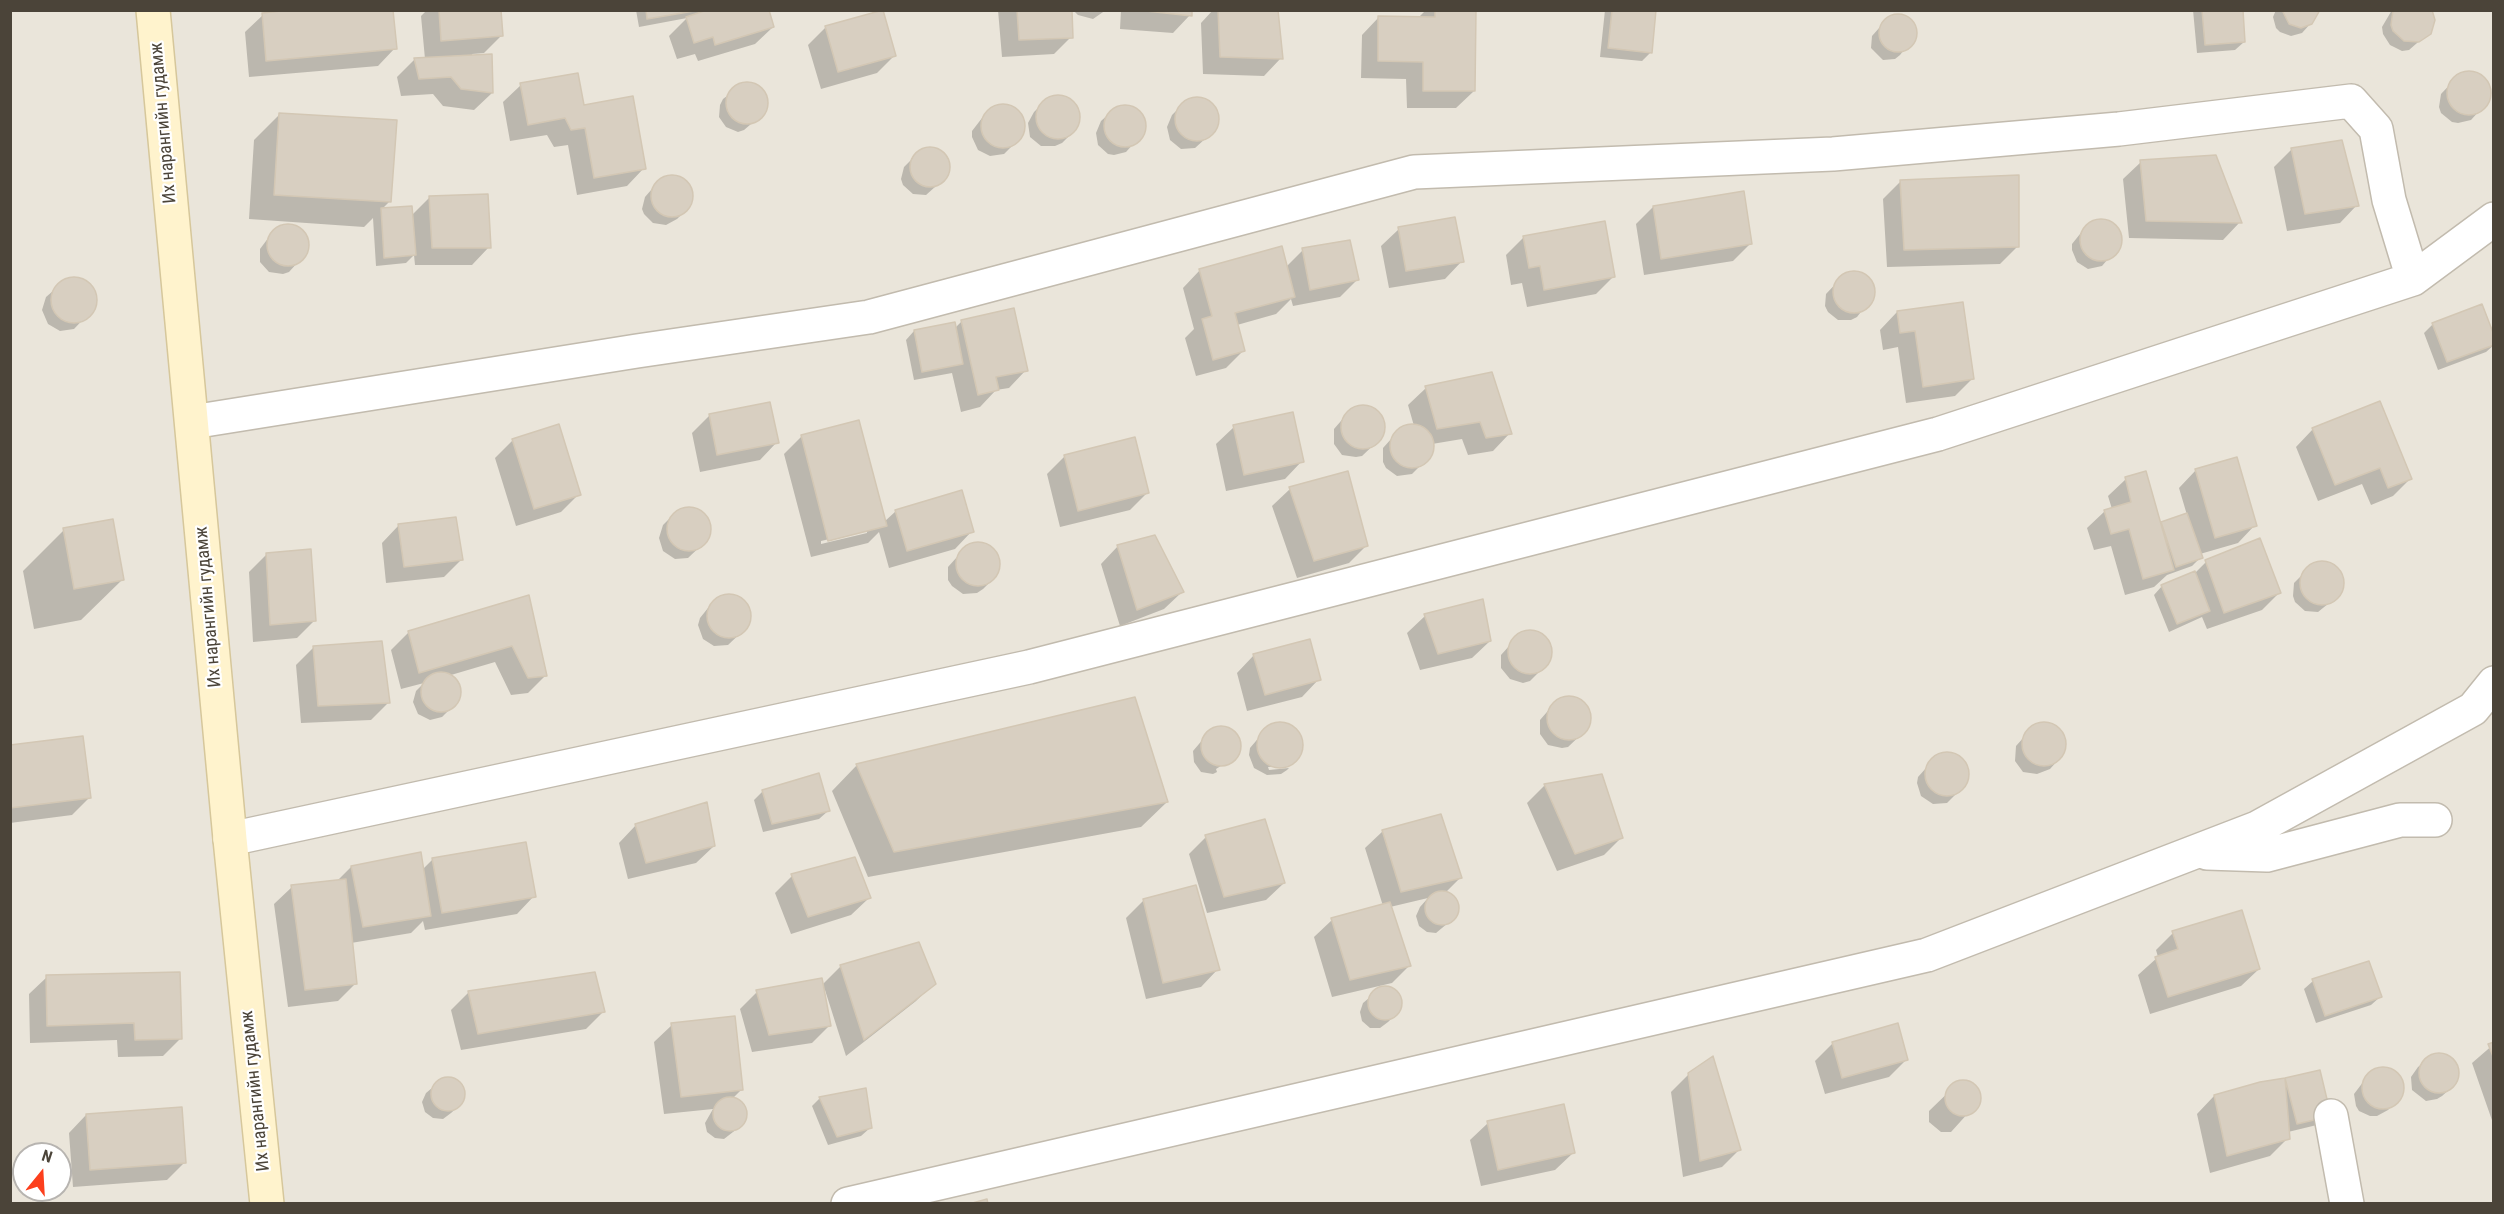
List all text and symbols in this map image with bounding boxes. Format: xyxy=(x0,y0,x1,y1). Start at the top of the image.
street label: Их нарангийн гудамж xyxy=(146,42,182,204)
street label: Их нарангийн гудамж xyxy=(191,526,227,688)
street label: Их нарангийн гудамж xyxy=(237,1010,275,1172)
north arrow xyxy=(12,1142,72,1202)
text: N xyxy=(39,1146,55,1167)

